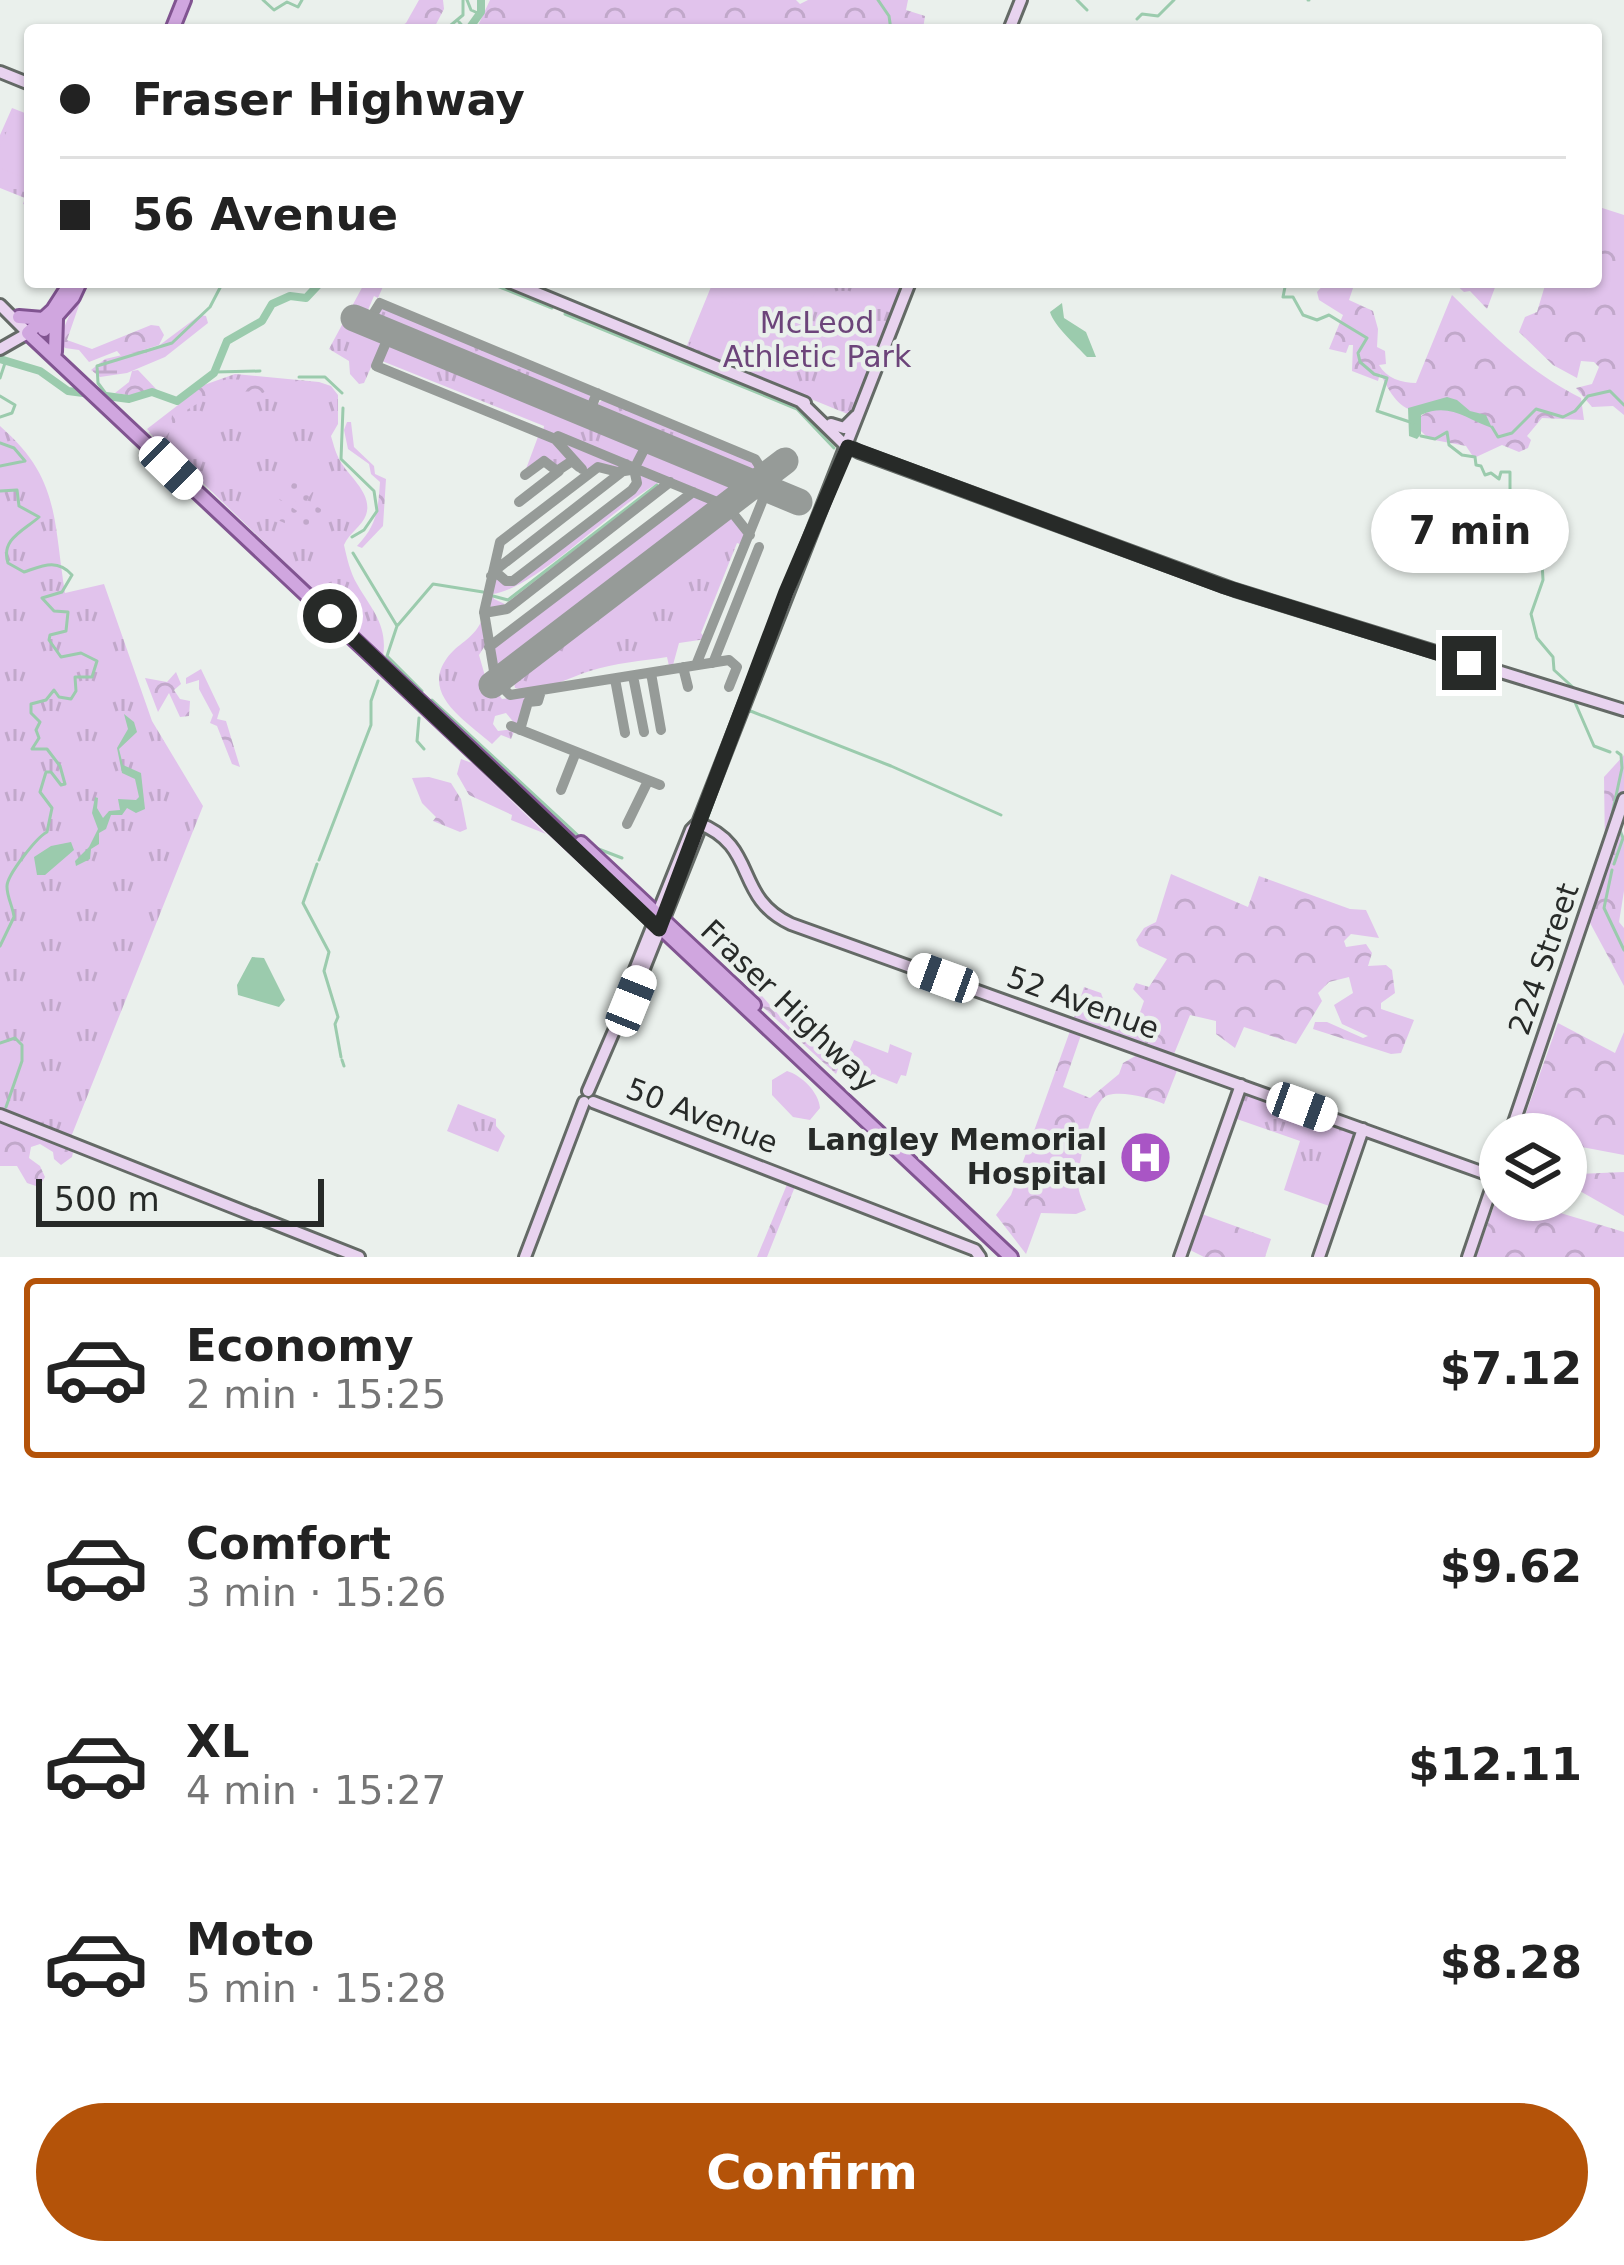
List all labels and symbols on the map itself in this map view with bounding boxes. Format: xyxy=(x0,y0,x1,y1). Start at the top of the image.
park label: McLeod Athletic Park xyxy=(723,305,912,374)
car xyxy=(133,430,209,506)
callout: 7 min xyxy=(1370,489,1568,573)
route start xyxy=(303,589,357,643)
route end xyxy=(1442,636,1496,690)
street label: 224 Street xyxy=(1501,878,1586,1039)
street label: Fraser Highway xyxy=(694,913,885,1099)
car xyxy=(903,949,983,1007)
street label: 52 Avenue xyxy=(1002,959,1164,1046)
car xyxy=(601,961,661,1041)
street label: 50 Avenue xyxy=(622,1071,783,1160)
car xyxy=(1262,1078,1342,1136)
place label: Langley Memorial Hospital xyxy=(807,1122,1107,1191)
hospital icon: Langley Memorial Hospital xyxy=(1118,1129,1174,1185)
scale bar xyxy=(36,1173,324,1226)

